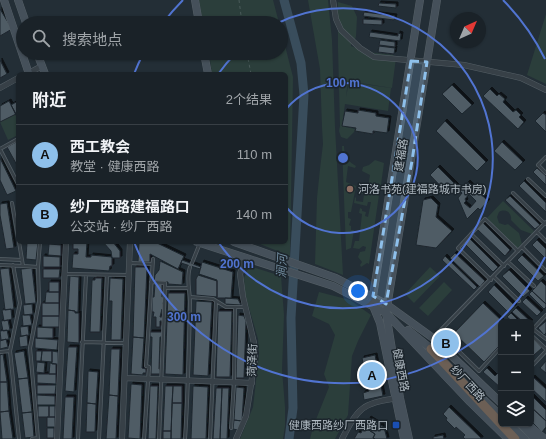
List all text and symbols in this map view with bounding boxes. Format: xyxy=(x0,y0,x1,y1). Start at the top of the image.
north arrow xyxy=(450,12,486,48)
search box xyxy=(16,16,288,60)
icon: search xyxy=(30,27,52,49)
text: 搜索地点 xyxy=(62,31,122,48)
text: 100 m xyxy=(326,76,360,90)
text: 附近 xyxy=(32,91,66,110)
text: 2个结果 xyxy=(226,92,272,107)
text: 西工教会 xyxy=(70,138,130,155)
street label: 建福路 xyxy=(392,138,410,172)
text: A xyxy=(40,147,50,162)
text: 110 m xyxy=(237,147,272,162)
centre of rings xyxy=(336,151,350,165)
text: 教堂 · 健康西路 xyxy=(70,159,160,174)
place label: 河洛书苑(建福路城市书房) xyxy=(358,183,486,195)
marker: 河洛书苑(建福路城市书房) xyxy=(345,184,355,194)
text: 纱厂西路建福路口 xyxy=(70,198,190,215)
text: B xyxy=(40,207,50,222)
text: 140 m xyxy=(236,207,272,222)
text: 公交站 · 纱厂西路 xyxy=(70,219,173,234)
water label: 涧河 xyxy=(274,252,290,278)
text: 200 m xyxy=(220,257,254,271)
your location xyxy=(348,281,368,301)
text: 300 m xyxy=(167,310,201,324)
map controls xyxy=(498,319,534,427)
button: + xyxy=(498,319,534,355)
pin: B xyxy=(433,328,459,358)
street label: 菏泽街 xyxy=(245,343,259,377)
street label: 健康西路 xyxy=(391,347,411,393)
button: − xyxy=(498,355,534,391)
pin: A xyxy=(359,360,385,390)
street label: 纱厂西路 xyxy=(449,363,487,403)
button: layers xyxy=(498,391,534,427)
place label: 健康西路纱厂西路口 xyxy=(289,419,388,431)
marker: 健康西路纱厂西路口 xyxy=(391,420,401,430)

